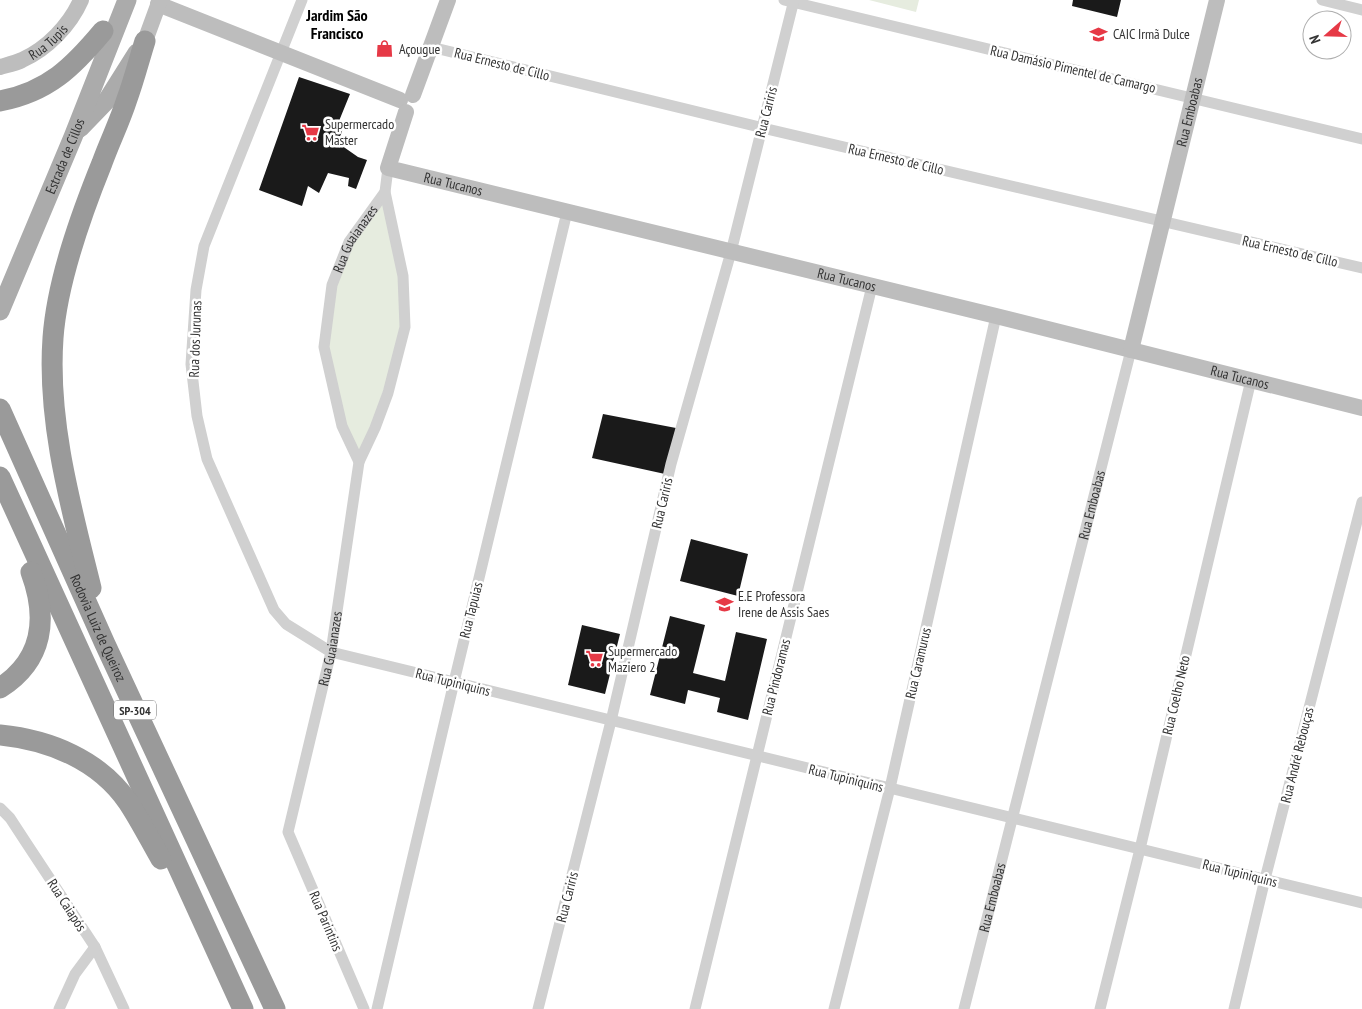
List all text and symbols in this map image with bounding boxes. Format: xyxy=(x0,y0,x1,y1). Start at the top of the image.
district label: Jardim São Francisco xyxy=(305,5,368,43)
north arrow xyxy=(1302,10,1352,60)
street label: Rua Tupis xyxy=(25,20,72,64)
school or university icon: CAIC Irmã Dulce xyxy=(1089,24,1109,44)
place label: CAIC Irmã Dulce xyxy=(1113,25,1190,43)
text: N xyxy=(1305,33,1325,46)
shop icon: Açougue xyxy=(375,39,395,59)
place label: Açougue xyxy=(399,40,440,58)
street label: Rua Damásio Pimentel de Camargo xyxy=(989,41,1157,97)
street label: Rua Ernesto de Cillo xyxy=(453,43,551,85)
street label: Rua Emboabas xyxy=(1172,75,1207,149)
street label: Rua Cariris xyxy=(751,84,781,139)
street label: Estrada de Cillos xyxy=(41,115,89,197)
place label: Supermercado Master xyxy=(325,115,394,149)
supermarket icon: Supermercado Master xyxy=(301,122,321,142)
street label: Rua Ernesto de Cillo xyxy=(846,139,946,179)
street label: Rua Tucanos xyxy=(422,168,485,200)
street label: Rua Guaianazes xyxy=(329,201,382,276)
street label: Rua Ernesto de Cillo xyxy=(1240,231,1340,271)
street label: Rua Tucanos xyxy=(816,264,878,296)
street label: Rua dos Jurunas xyxy=(185,300,205,378)
street label: Rua Tucanos xyxy=(1209,361,1271,393)
street label: Rua Emboabas xyxy=(1074,468,1109,541)
street label: Rua Cariris xyxy=(647,476,677,530)
street label: Rodovia Luiz de Queiroz xyxy=(66,572,130,685)
street label: Rua Tapuias xyxy=(455,580,487,640)
place label: E.E Professora Irene de Assis Saes xyxy=(738,587,829,621)
school or university icon: E.E Professora Irene de Assis Saes xyxy=(714,594,734,614)
street label: Rua Guaianazes xyxy=(314,610,346,688)
street label: Rua Caramurus xyxy=(901,625,935,700)
street label: Rua Pindoramas xyxy=(758,637,794,717)
place label: Supermercado Maziero 2 xyxy=(608,642,677,676)
supermarket icon: Supermercado Maziero 2 xyxy=(584,649,604,669)
street label: Rua Coelho Neto xyxy=(1158,654,1194,736)
street label: Rua Tupiniquins xyxy=(414,664,493,700)
road number: SP-304 xyxy=(114,700,156,720)
street label: Rua André Rebouças xyxy=(1276,705,1318,805)
street label: Rua Tupiniquins xyxy=(807,760,886,796)
street label: Rua Tupiniquins xyxy=(1201,855,1280,891)
street label: Rua Emboabas xyxy=(975,861,1010,934)
street label: Rua Cariris xyxy=(552,869,582,924)
street label: Rua Caiapós xyxy=(43,875,91,935)
street label: Rua Parintins xyxy=(305,888,347,954)

